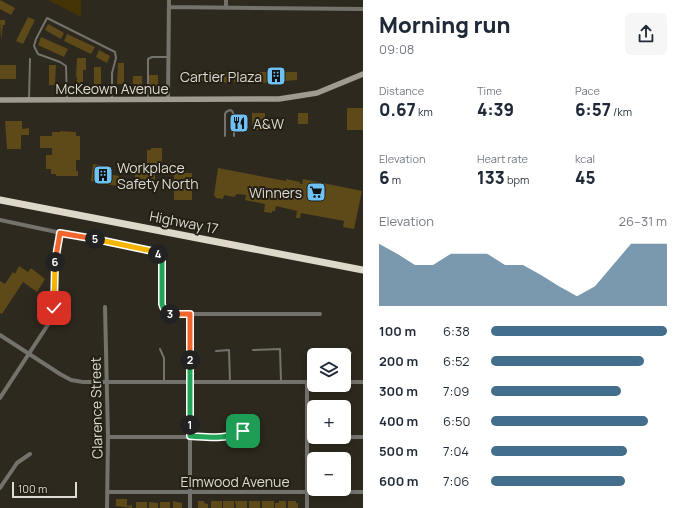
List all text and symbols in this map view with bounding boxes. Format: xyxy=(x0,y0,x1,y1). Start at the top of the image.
text: Morning run xyxy=(379,10,510,40)
button: share xyxy=(625,13,667,55)
text: 09:08 xyxy=(379,40,414,58)
building icon: Cartier Plaza xyxy=(265,65,287,87)
place label: Cartier Plaza xyxy=(180,67,262,86)
street label: McKeown Avenue xyxy=(55,79,169,98)
text: Distance xyxy=(379,83,424,98)
text: Time xyxy=(477,83,502,98)
text: Pace xyxy=(575,83,600,98)
text: 0.67 xyxy=(379,98,416,121)
text: 4:39 xyxy=(477,98,514,121)
text: 6:57 xyxy=(575,98,611,121)
text: km xyxy=(416,104,433,119)
text: /km xyxy=(611,104,632,119)
restaurant icon: A&W xyxy=(228,112,250,134)
place label: A&W xyxy=(253,114,284,133)
text: Elevation xyxy=(379,151,425,166)
text: Heart rate xyxy=(477,151,528,166)
text: kcal xyxy=(575,151,595,166)
place label: Workplace Safety North xyxy=(117,158,199,193)
building icon: Workplace Safety North xyxy=(92,164,114,186)
text: 6 xyxy=(379,166,390,189)
text: 133 xyxy=(477,166,505,189)
text: 45 xyxy=(575,166,595,189)
text: m xyxy=(390,172,401,187)
text: bpm xyxy=(505,172,529,187)
supermarket icon: Winners xyxy=(305,181,327,203)
place label: Winners xyxy=(249,183,302,202)
street label: Highway 17 xyxy=(148,206,220,238)
text: Elevation xyxy=(379,212,434,230)
text: 26–31 m xyxy=(619,212,667,230)
pin: 5 xyxy=(85,229,105,249)
text: 5 xyxy=(92,231,98,246)
pin: 4 xyxy=(148,244,168,264)
text: 4 xyxy=(155,246,161,261)
pin: 6 xyxy=(45,252,65,272)
text: 6 xyxy=(52,254,58,269)
pin xyxy=(37,291,71,325)
icon: check xyxy=(43,297,65,319)
pin: 3 xyxy=(160,304,180,324)
text: 3 xyxy=(167,306,173,321)
text: 100 m xyxy=(379,322,416,340)
text: 6:38 xyxy=(443,322,470,340)
map controls xyxy=(307,348,351,496)
button: layers xyxy=(307,348,351,392)
pin: 2 xyxy=(180,350,200,370)
text: 2 xyxy=(187,352,193,367)
text: 200 m xyxy=(379,352,418,370)
text: 6:52 xyxy=(443,352,470,370)
street label: Clarence Street xyxy=(86,357,106,459)
text: 300 m xyxy=(379,382,418,400)
text: 7:09 xyxy=(443,382,469,400)
button: + xyxy=(307,400,351,444)
text: 400 m xyxy=(379,412,418,430)
text: 6:50 xyxy=(443,412,470,430)
pin xyxy=(226,414,260,448)
pin: 1 xyxy=(180,415,200,435)
text: 1 xyxy=(188,417,192,432)
icon: arrive xyxy=(232,420,254,442)
text: 500 m xyxy=(379,442,418,460)
text: 7:04 xyxy=(443,442,469,460)
button: − xyxy=(307,452,351,496)
street label: Elmwood Avenue xyxy=(180,472,290,491)
text: 600 m xyxy=(379,472,418,490)
text: 7:06 xyxy=(443,472,469,490)
scale bar xyxy=(12,480,77,499)
text: 100 m xyxy=(18,481,47,496)

